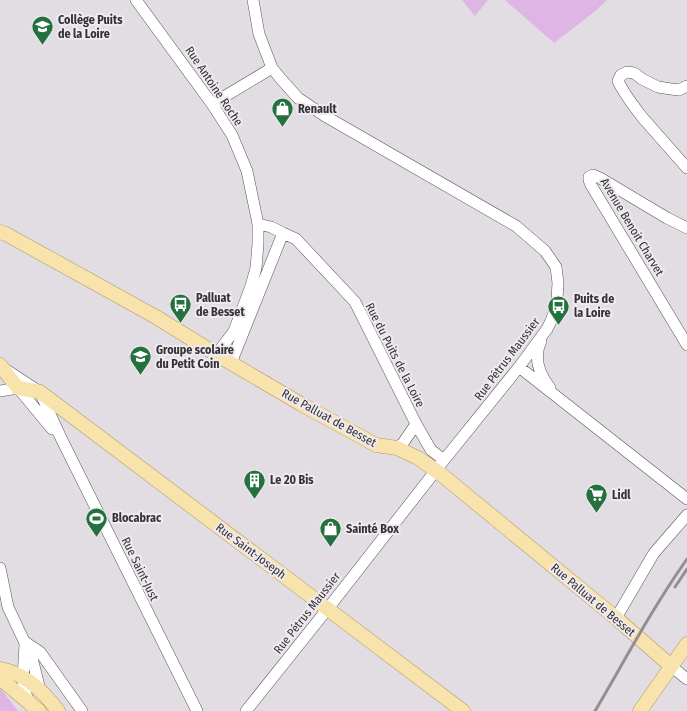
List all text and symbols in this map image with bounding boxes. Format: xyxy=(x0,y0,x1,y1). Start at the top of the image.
place label: Collège Puits de la Loire xyxy=(58,13,123,41)
school or university icon: Collège Puits de la Loire xyxy=(29,14,55,47)
street label: Rue Antoine Roche xyxy=(182,44,246,128)
shop icon: Renault xyxy=(269,96,295,129)
place label: Renault xyxy=(298,102,337,116)
street label: Avenue Benoit Charvet xyxy=(597,176,667,278)
place label: Palluat de Besset xyxy=(196,291,245,319)
bus stop icon: Palluat de Besset xyxy=(168,292,194,325)
place label: Puits de la Loire xyxy=(574,292,614,320)
bus stop icon: Puits de la Loire xyxy=(545,293,571,326)
street label: Rue du Puits de la Loire xyxy=(363,300,427,410)
street label: Rue Pétrus Maussier xyxy=(471,314,543,403)
place label: Groupe scolaire du Petit Coin xyxy=(156,343,234,371)
school or university icon: Groupe scolaire du Petit Coin xyxy=(127,344,153,377)
street label: Rue Palluat de Besset xyxy=(279,386,379,450)
building icon: Le 20 Bis xyxy=(242,467,268,500)
place label: Le 20 Bis xyxy=(270,473,314,487)
supermarket icon: Lidl xyxy=(584,482,610,515)
place label: Lidl xyxy=(612,488,631,502)
sports icon: Blocabrac xyxy=(84,505,110,538)
place label: Blocabrac xyxy=(112,511,162,525)
shop icon: Sainté Box xyxy=(317,516,343,549)
street label: Rue Saint-Joseph xyxy=(213,520,289,582)
place label: Sainté Box xyxy=(346,522,399,536)
street label: Rue Saint-Just xyxy=(119,535,161,603)
street label: Rue Palluat de Besset xyxy=(548,561,638,639)
street label: Rue Pétrus Maussier xyxy=(271,569,344,657)

